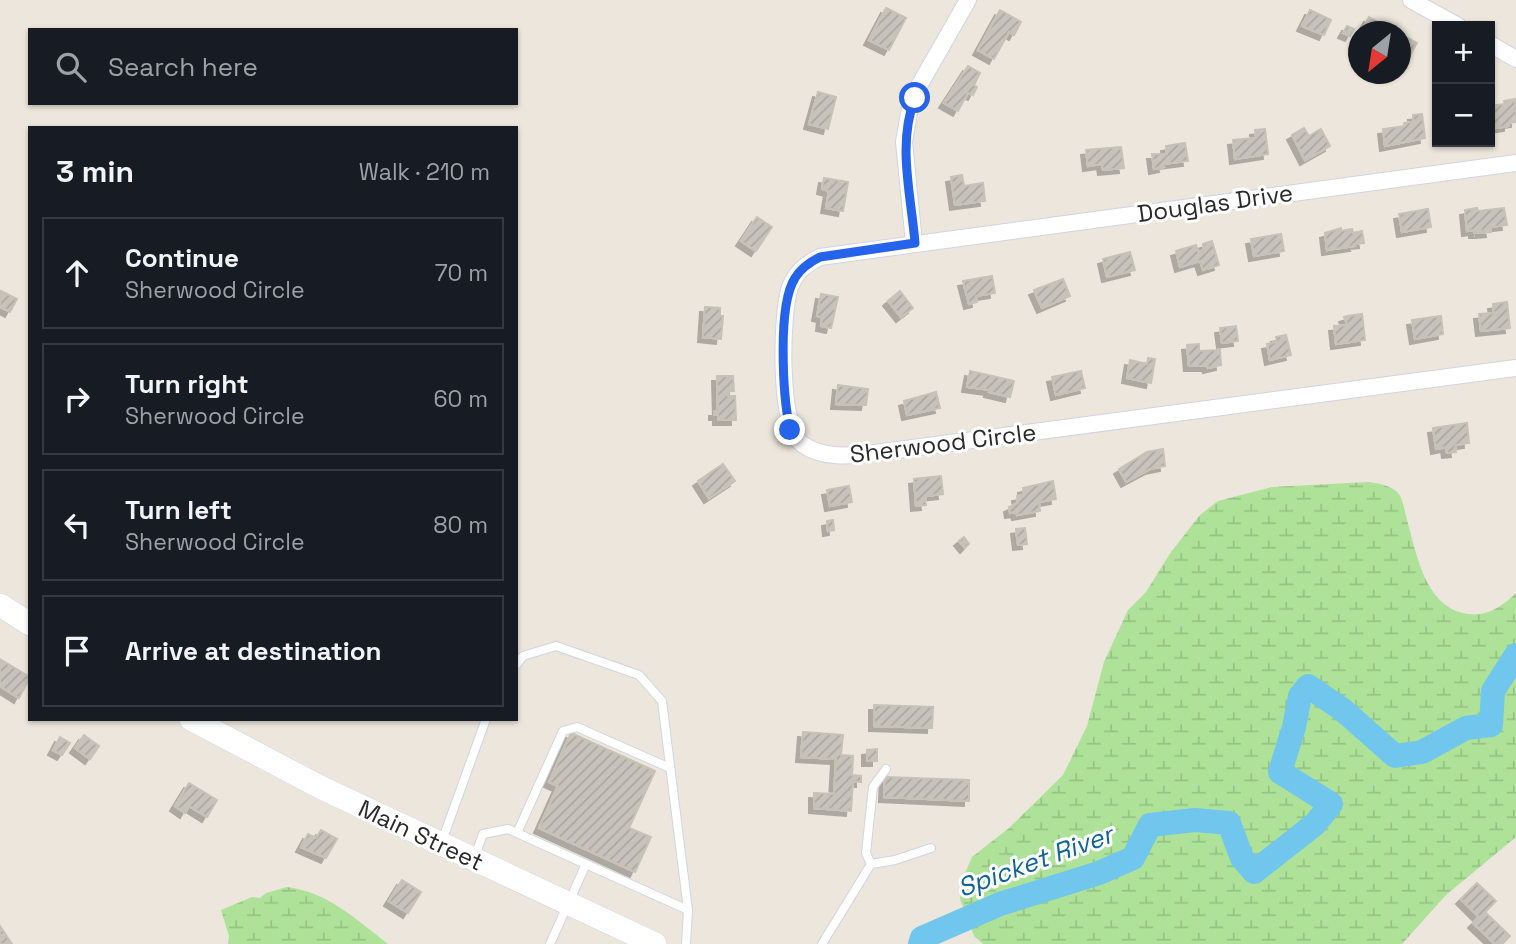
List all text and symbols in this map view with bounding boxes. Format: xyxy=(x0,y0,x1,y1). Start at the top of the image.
north arrow xyxy=(1348,21,1411,84)
map controls xyxy=(1432,21,1495,147)
button: + xyxy=(1432,21,1495,84)
search box xyxy=(28,28,518,105)
icon: search xyxy=(52,48,90,86)
text: Search here xyxy=(108,50,258,84)
route start xyxy=(899,82,930,113)
button: − xyxy=(1432,84,1495,147)
text: 3 min xyxy=(56,152,134,191)
text: Walk · 210 m xyxy=(359,157,490,187)
street label: Douglas Drive xyxy=(1135,177,1295,229)
text: Continue xyxy=(125,241,239,275)
icon: ahead xyxy=(58,254,96,292)
text: 70 m xyxy=(435,258,488,288)
text: Sherwood Circle xyxy=(125,275,305,305)
text: Turn right xyxy=(125,367,249,401)
icon: right xyxy=(58,380,96,418)
text: 60 m xyxy=(433,384,488,414)
text: Sherwood Circle xyxy=(125,401,305,431)
route end xyxy=(774,414,805,445)
street label: Sherwood Circle xyxy=(848,416,1038,470)
text: Turn left xyxy=(125,493,232,527)
icon: left xyxy=(58,506,96,544)
text: 80 m xyxy=(433,510,488,540)
text: Sherwood Circle xyxy=(125,527,305,557)
icon: arrive xyxy=(58,632,96,670)
text: Arrive at destination xyxy=(125,634,382,668)
street label: Main Street xyxy=(353,792,489,878)
water label: Spicket River xyxy=(953,816,1120,905)

